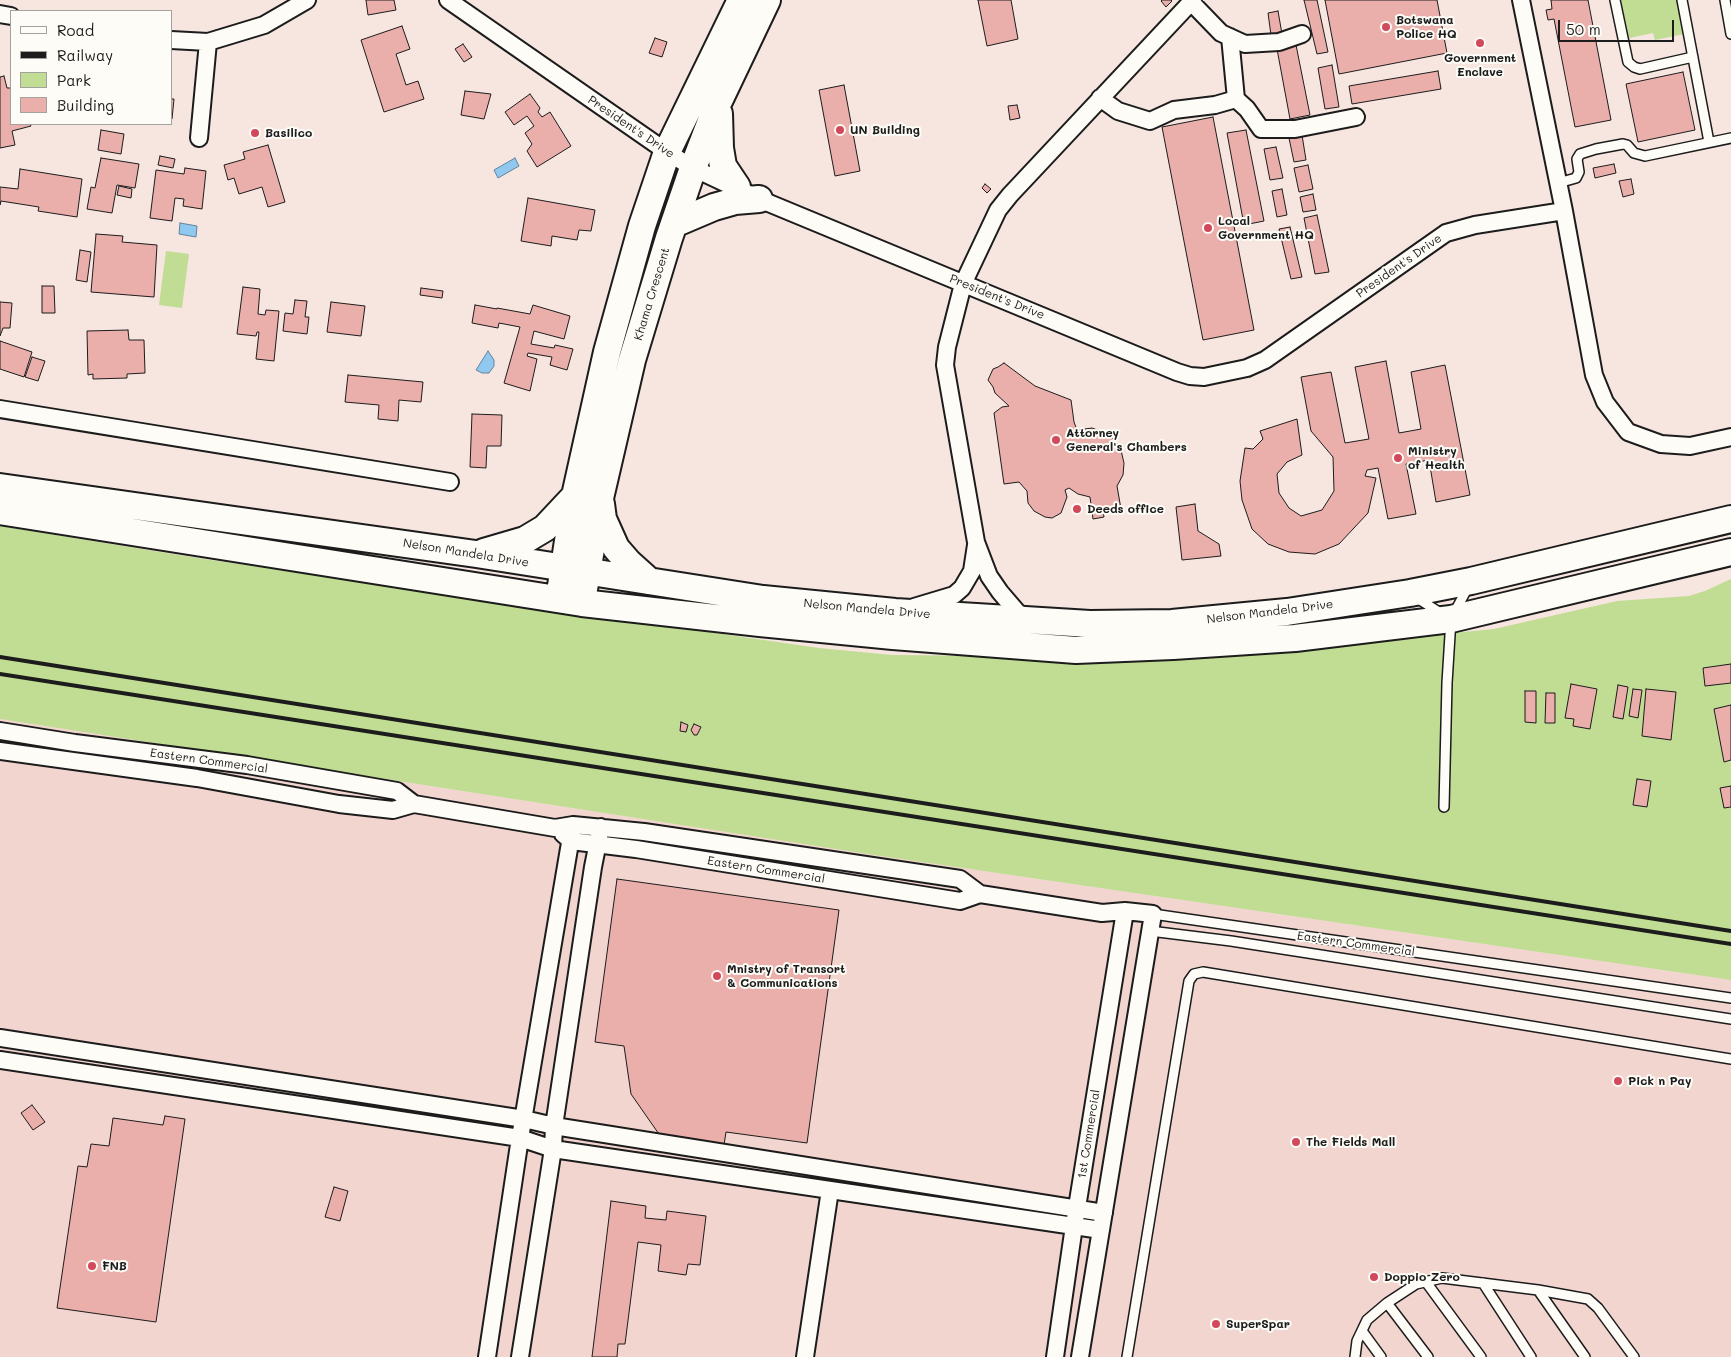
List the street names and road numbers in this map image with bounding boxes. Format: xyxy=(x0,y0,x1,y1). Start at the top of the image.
street label: President's Drive xyxy=(585,93,677,161)
street label: President's Drive xyxy=(1353,231,1445,301)
street label: Khama Crescent xyxy=(631,246,673,342)
street label: President's Drive xyxy=(947,271,1047,323)
street label: Nelson Mandela Drive xyxy=(402,536,530,570)
street label: Nelson Mandela Drive xyxy=(803,596,931,622)
street label: Nelson Mandela Drive xyxy=(1206,597,1334,627)
street label: Eastern Commercial xyxy=(149,746,269,776)
street label: Eastern Commercial xyxy=(706,854,826,886)
street label: Eastern Commercial xyxy=(1296,929,1416,959)
street label: 1st Commercial xyxy=(1075,1089,1103,1179)

